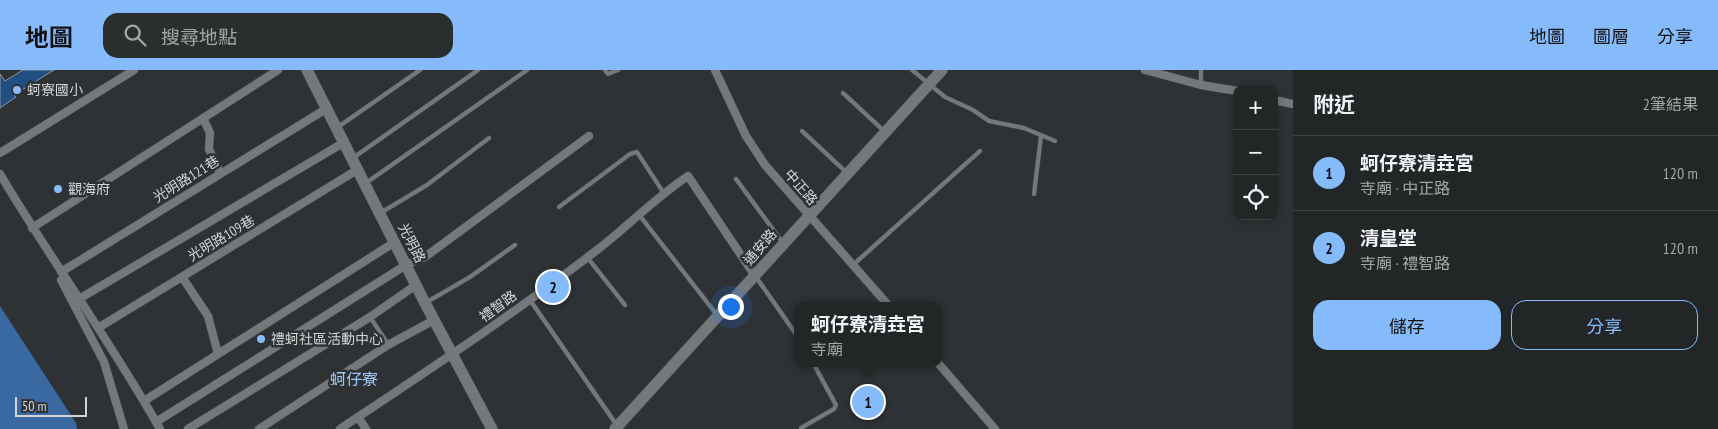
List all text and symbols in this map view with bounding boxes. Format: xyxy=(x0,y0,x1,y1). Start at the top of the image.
search box xyxy=(103,13,453,58)
icon: search xyxy=(121,21,149,49)
text: 地圖 xyxy=(25,22,73,53)
text: 搜尋地點 xyxy=(161,25,237,49)
text: 地圖 xyxy=(1529,25,1565,48)
text: 圖層 xyxy=(1593,25,1629,48)
text: 分享 xyxy=(1657,25,1693,48)
place label: 蚵寮國小 xyxy=(27,81,83,99)
marker: 蚵寮國小 xyxy=(11,84,23,96)
map controls xyxy=(1233,85,1278,220)
button: + xyxy=(1233,85,1278,130)
text: 附近 xyxy=(1313,91,1355,118)
text: 2筆結果 xyxy=(1643,94,1698,114)
button: − xyxy=(1233,130,1278,175)
text: 蚵仔寮清垚宮 xyxy=(1360,151,1474,175)
street label: 光明路121巷 xyxy=(149,152,223,206)
text: 1 xyxy=(1325,163,1333,183)
text: 120 m xyxy=(1663,163,1698,183)
street label: 中正路 xyxy=(780,165,822,209)
button: locate xyxy=(1233,175,1278,220)
text: 寺廟 · 中正路 xyxy=(1360,178,1450,198)
place label: 觀海府 xyxy=(68,180,110,198)
marker: 觀海府 xyxy=(52,183,64,195)
street label: 光明路109巷 xyxy=(184,211,258,265)
street label: 光明路 xyxy=(394,220,430,266)
street label: 通安路 xyxy=(739,225,781,269)
text: 清皇堂 xyxy=(1360,226,1417,250)
text: 2 xyxy=(1325,238,1333,258)
text: 120 m xyxy=(1663,238,1698,258)
text: 寺廟 · 禮智路 xyxy=(1360,253,1450,273)
pin: 2 xyxy=(537,268,569,306)
street label: 禮智路 xyxy=(476,286,520,326)
your location xyxy=(718,294,744,320)
button: 儲存 xyxy=(1313,300,1501,350)
button: 分享 xyxy=(1511,300,1698,350)
popup xyxy=(794,302,942,367)
text: 蚵仔寮清垚宮 xyxy=(811,312,925,336)
place label: 禮蚵社區活動中心 xyxy=(271,330,383,348)
marker: 禮蚵社區活動中心 xyxy=(255,333,267,345)
text: 寺廟 xyxy=(811,339,843,359)
district label: 蚵仔寮 xyxy=(330,369,378,389)
pin: 1 xyxy=(852,383,884,421)
scale bar xyxy=(15,394,88,417)
text: 50 m xyxy=(22,397,47,415)

